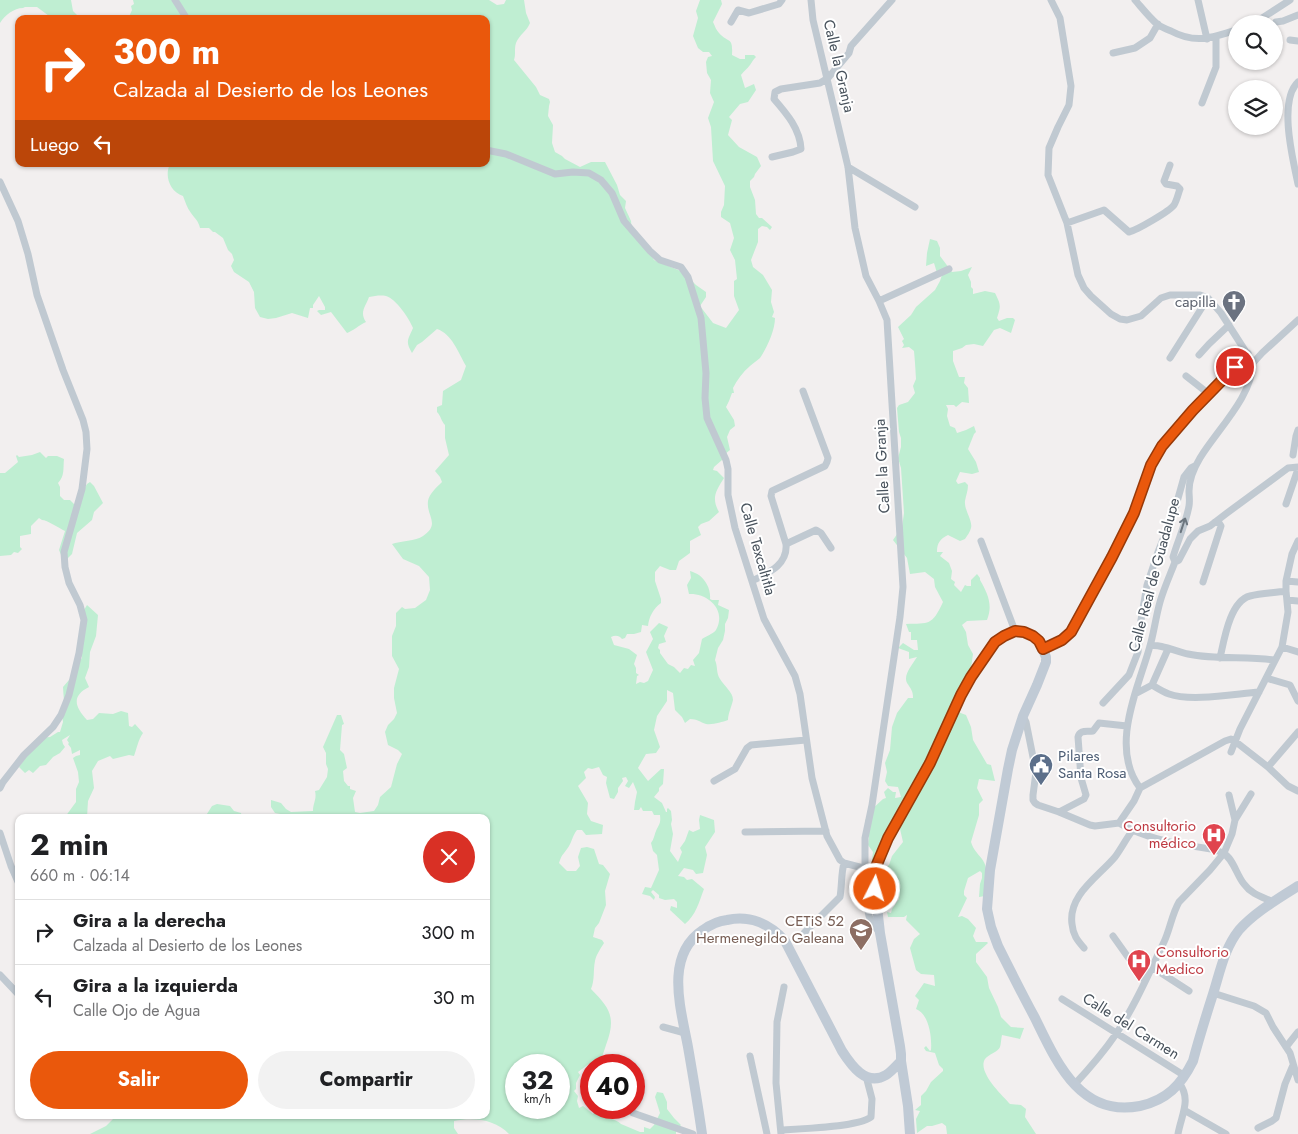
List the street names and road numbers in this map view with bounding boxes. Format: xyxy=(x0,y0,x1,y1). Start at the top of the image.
street label: Calle la Granja xyxy=(818,17,860,115)
street label: Calle la Granja xyxy=(869,418,895,514)
street label: Calle Real de Guadalupe xyxy=(1123,495,1185,655)
street label: Calle Texcaltitla xyxy=(734,500,782,598)
street label: Calle del Carmen xyxy=(1078,987,1184,1065)

